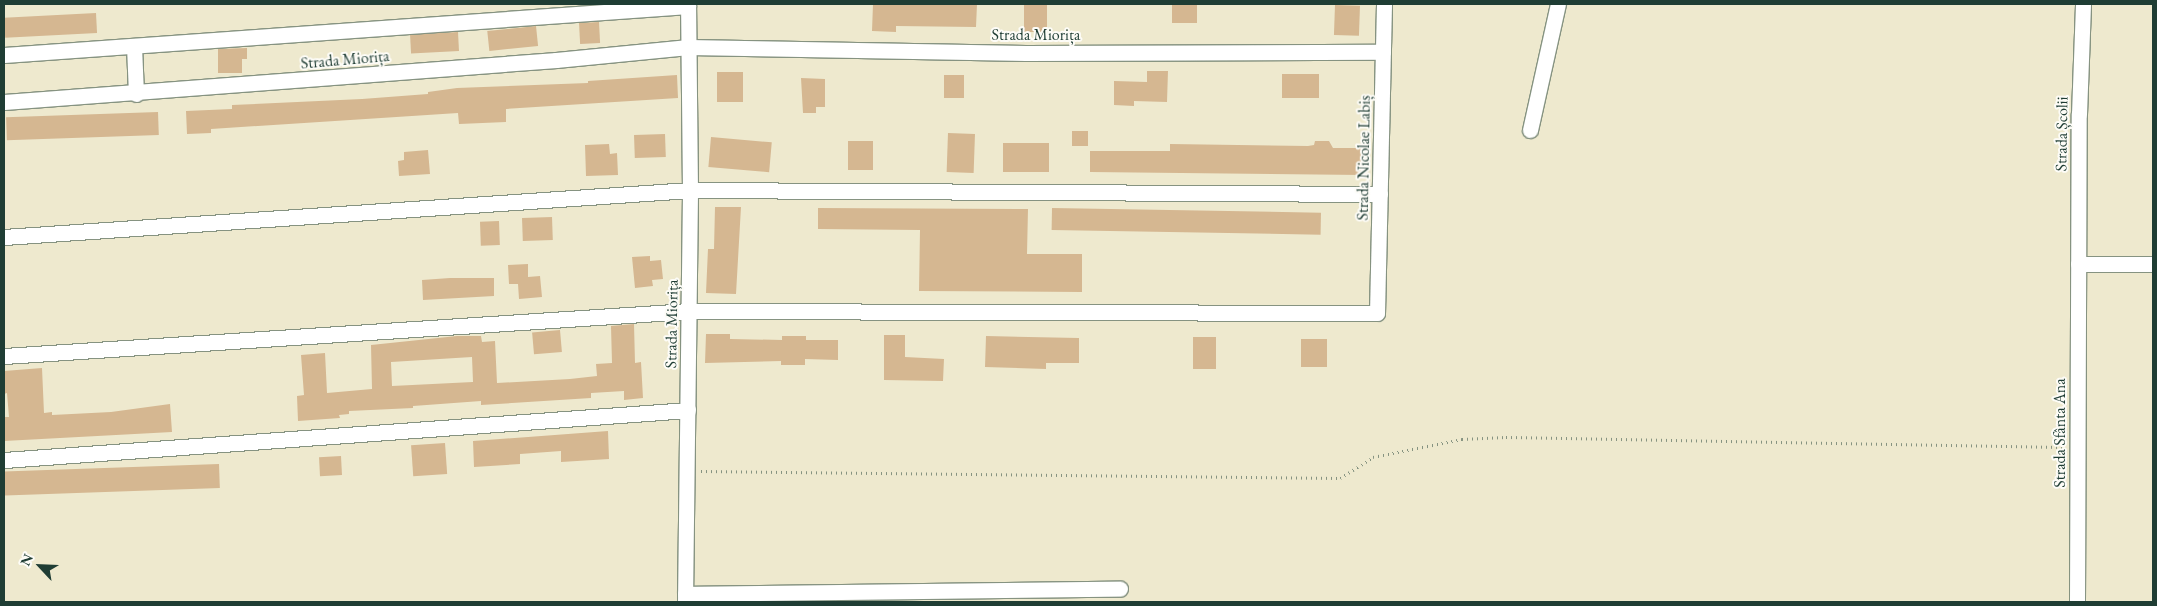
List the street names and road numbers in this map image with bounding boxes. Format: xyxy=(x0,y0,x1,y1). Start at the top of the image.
street label: Strada Miorița xyxy=(992,25,1080,45)
street label: Strada Miorița xyxy=(300,47,390,73)
street label: Strada Nicolae Labiș xyxy=(1353,95,1375,221)
street label: Strada Școlii xyxy=(2052,96,2072,172)
street label: Strada Miorița xyxy=(662,279,682,369)
street label: Strada Sfânta Ana xyxy=(2050,378,2070,488)

